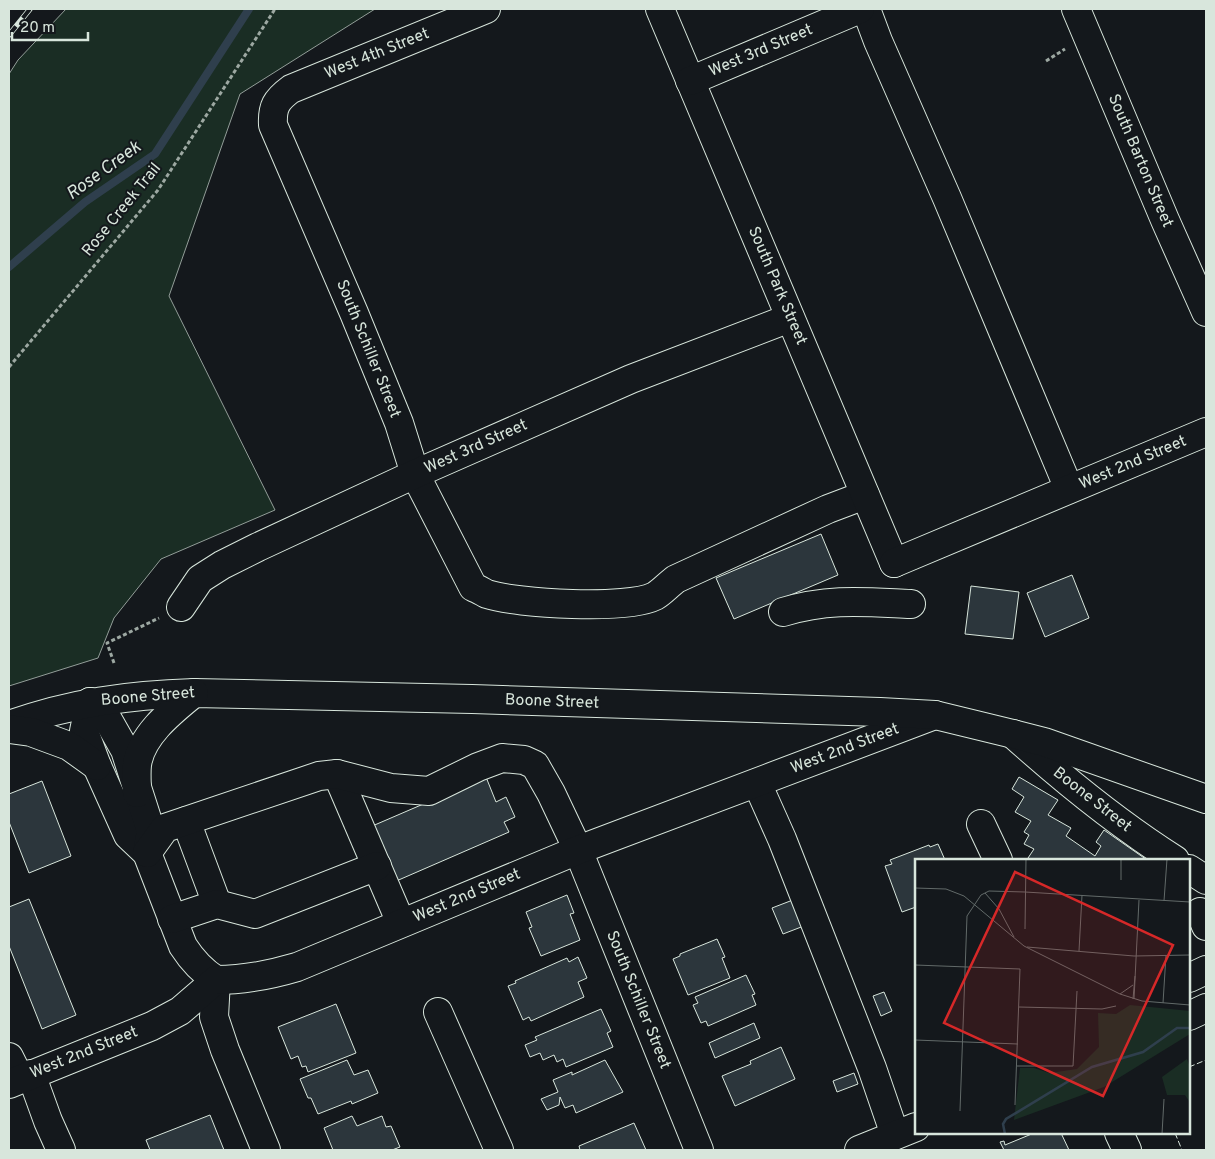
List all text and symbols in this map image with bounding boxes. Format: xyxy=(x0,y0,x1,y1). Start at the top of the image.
scale bar xyxy=(12,10,89,42)
text: 20 m xyxy=(20,19,55,38)
street label: West 3rd Street xyxy=(706,20,816,82)
street label: West 4th Street xyxy=(322,24,432,84)
street label: South Barton Street xyxy=(1103,91,1177,231)
water label: Rose Creek xyxy=(62,136,147,206)
street label: Rose Creek Trail xyxy=(78,159,166,261)
street label: South Park Street xyxy=(743,224,811,348)
street label: South Schiller Street xyxy=(331,277,405,421)
street label: West 3rd Street xyxy=(421,415,531,479)
street label: West 2nd Street xyxy=(1076,431,1190,495)
street label: Boone Street xyxy=(100,683,196,711)
street label: Boone Street xyxy=(505,690,599,714)
street label: West 2nd Street xyxy=(788,719,902,779)
street label: Boone Street xyxy=(1049,763,1135,837)
inset map xyxy=(915,859,1190,1134)
street label: West 2nd Street xyxy=(410,864,524,928)
street label: South Schiller Street xyxy=(601,928,675,1072)
street label: West 2nd Street xyxy=(27,1022,141,1084)

